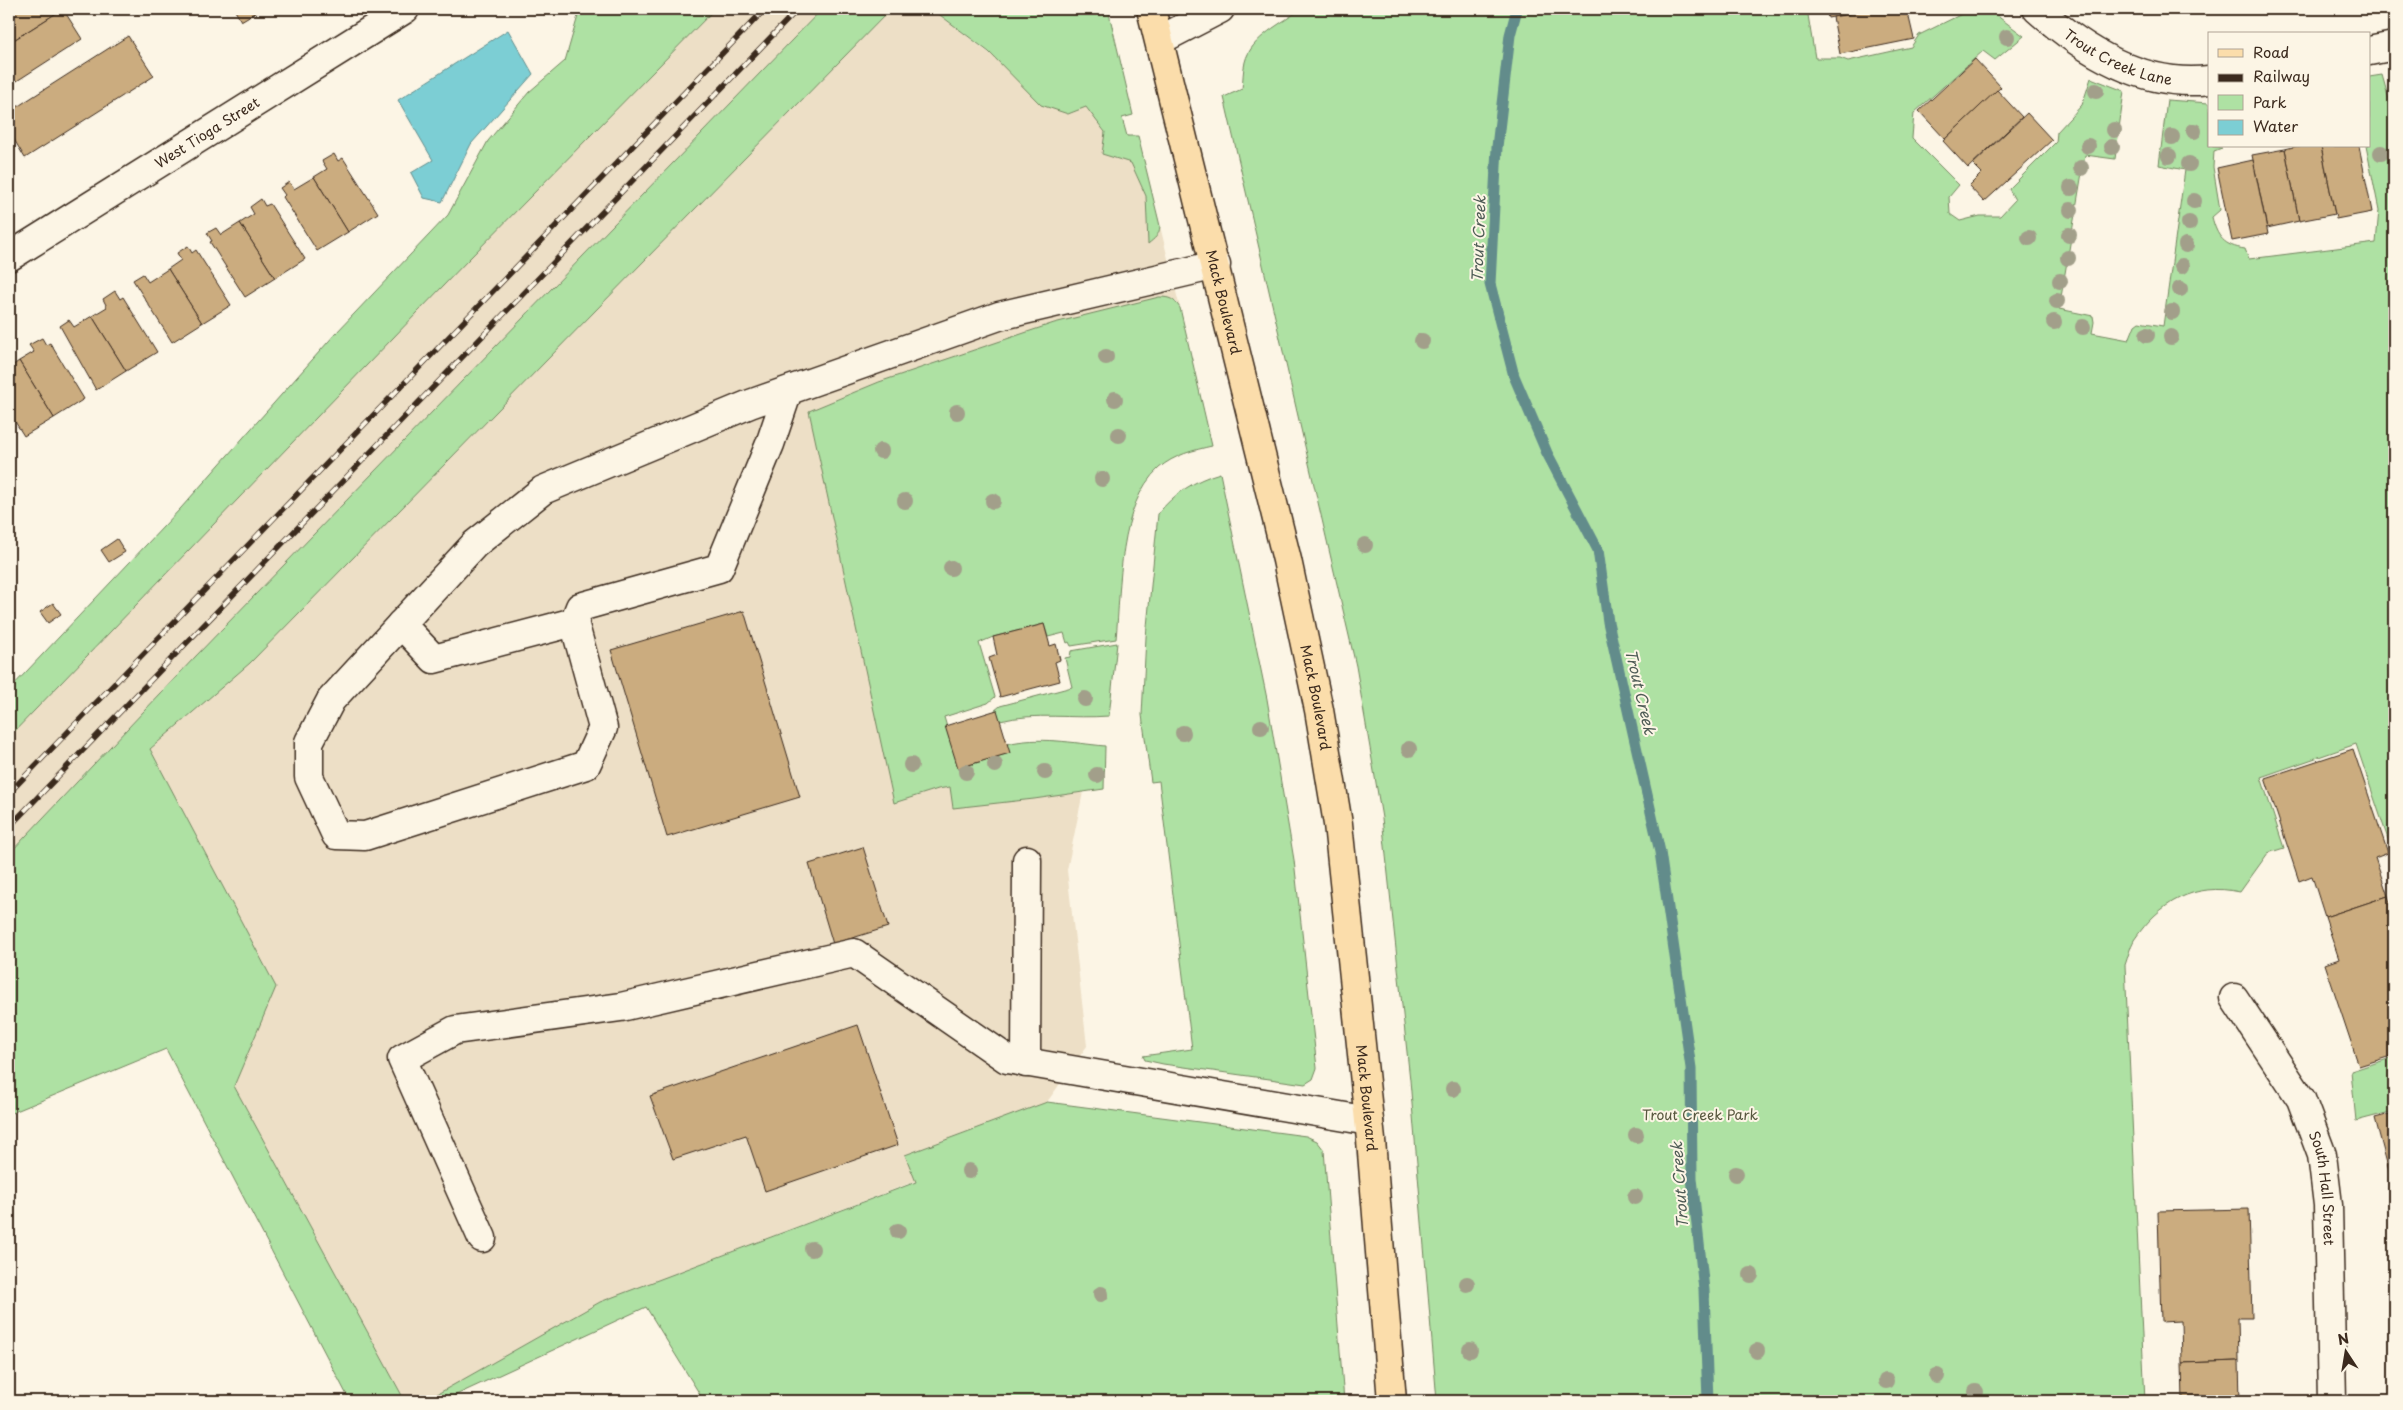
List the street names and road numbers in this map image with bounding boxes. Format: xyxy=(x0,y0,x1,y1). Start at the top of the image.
street label: Trout Creek Lane xyxy=(2060,24,2174,90)
street label: West Tioga Street xyxy=(151,91,264,173)
street label: Mack Boulevard xyxy=(1201,248,1247,357)
street label: Mack Boulevard xyxy=(1295,643,1337,752)
street label: Mack Boulevard xyxy=(1351,1044,1383,1153)
street label: South Hall Street xyxy=(2304,1128,2340,1246)

